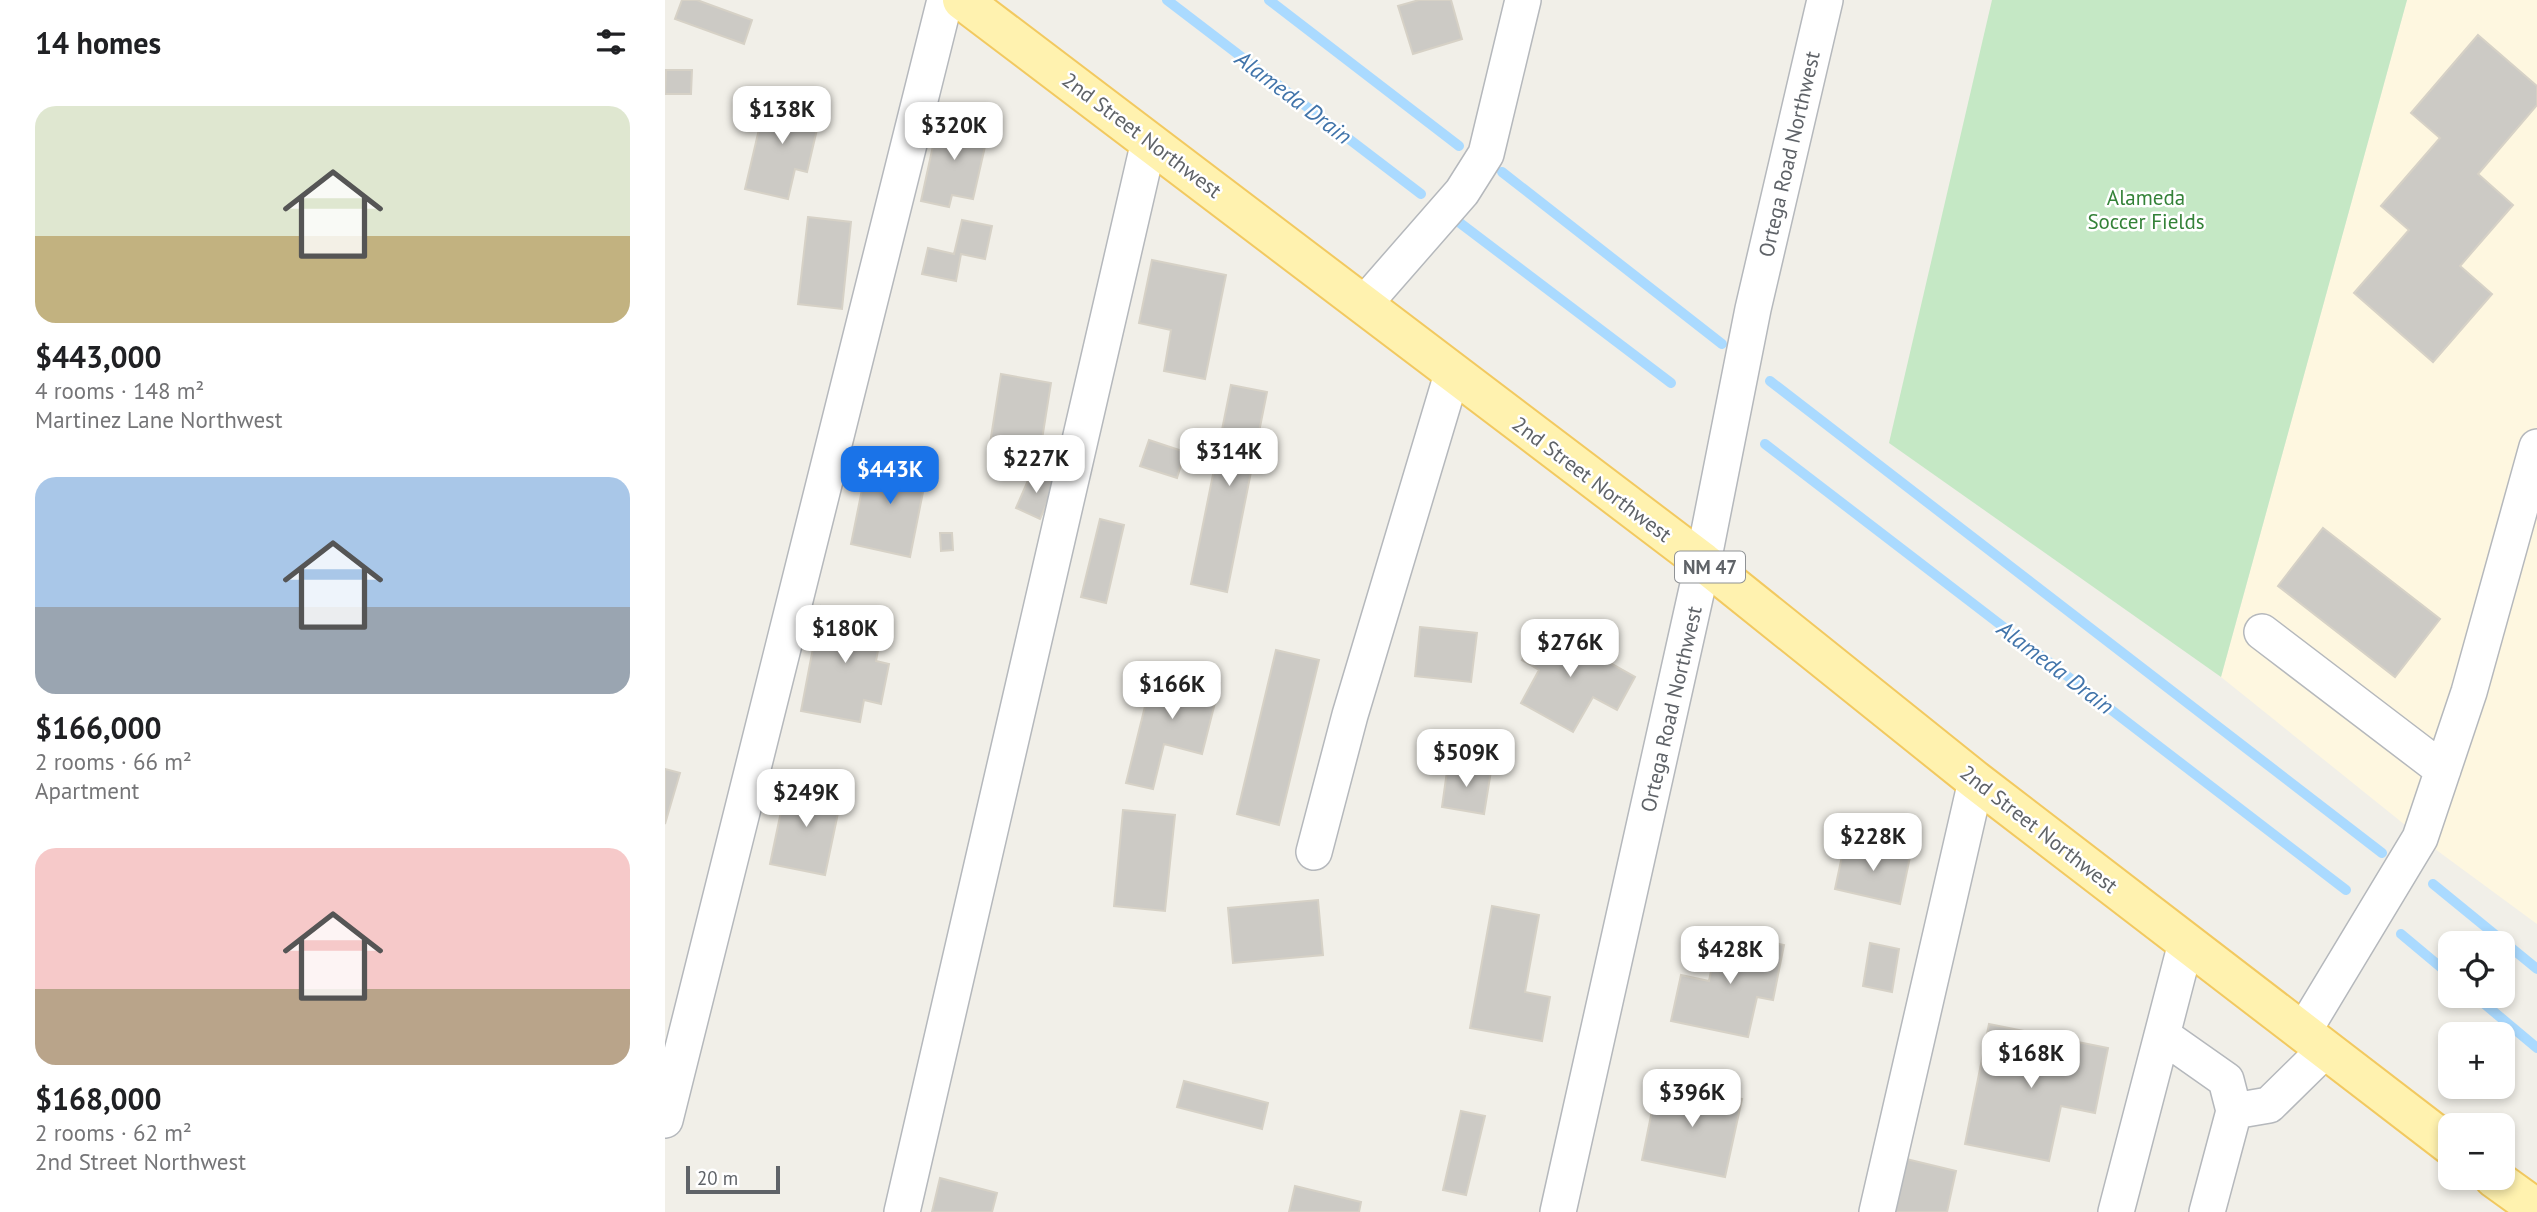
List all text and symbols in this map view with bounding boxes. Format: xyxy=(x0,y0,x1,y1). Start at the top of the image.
text: 14 homes xyxy=(35,23,161,62)
icon: filters xyxy=(592,23,630,61)
water label: Alameda Drain xyxy=(1229,43,1358,150)
street label: Ortega Road Northwest xyxy=(1752,48,1826,260)
street label: 2nd Street Northwest xyxy=(1057,66,1227,204)
pin: $138K xyxy=(733,86,831,146)
text: $138K xyxy=(749,94,815,123)
pin: $320K xyxy=(905,102,1003,162)
text: $320K xyxy=(921,110,987,139)
icon: home xyxy=(270,151,396,277)
park label: Alameda Soccer Fields xyxy=(2087,184,2205,235)
text: $443,000 xyxy=(35,337,162,376)
text: 4 rooms · 148 m² xyxy=(35,376,204,405)
text: Martinez Lane Northwest xyxy=(35,405,283,434)
street label: 2nd Street Northwest xyxy=(1507,410,1677,548)
pin: $314K xyxy=(1180,428,1278,488)
pin: $227K xyxy=(987,435,1085,495)
text: $314K xyxy=(1196,436,1262,465)
text: $227K xyxy=(1003,443,1069,472)
pin: $443K xyxy=(841,447,939,506)
text: $443K xyxy=(857,454,923,483)
icon: home xyxy=(270,522,396,648)
road number: NM 47 xyxy=(1675,552,1745,582)
street label: Ortega Road Northwest xyxy=(1634,603,1708,815)
pin: $180K xyxy=(796,606,894,665)
text: $180K xyxy=(812,613,878,642)
water label: Alameda Drain xyxy=(1991,613,2120,720)
pin: $276K xyxy=(1521,620,1619,679)
text: $276K xyxy=(1537,627,1603,656)
pin: $166K xyxy=(1123,662,1221,721)
text: $166K xyxy=(1139,669,1205,698)
text: $166,000 xyxy=(35,708,162,747)
pin: $509K xyxy=(1417,730,1515,789)
text: $509K xyxy=(1433,737,1499,766)
text: 2 rooms · 66 m² xyxy=(35,747,192,776)
street label: 2nd Street Northwest xyxy=(1955,759,2123,899)
pin: $249K xyxy=(757,770,855,829)
text: Apartment xyxy=(35,776,139,805)
text: $249K xyxy=(773,777,839,806)
pin: $228K xyxy=(1824,814,1922,873)
text: $228K xyxy=(1840,821,1906,850)
icon: home xyxy=(270,893,396,1019)
pin: $428K xyxy=(1681,926,1779,986)
map controls xyxy=(2438,931,2515,1190)
button: locate xyxy=(2438,931,2515,1008)
text: $428K xyxy=(1697,934,1763,963)
button: + xyxy=(2438,1022,2515,1099)
pin: $168K xyxy=(1982,1030,2080,1090)
text: $168K xyxy=(1998,1038,2064,1067)
pin: $396K xyxy=(1643,1070,1741,1129)
text: $396K xyxy=(1659,1077,1725,1106)
text: $168,000 xyxy=(35,1079,162,1118)
button: − xyxy=(2438,1113,2515,1190)
text: 2 rooms · 62 m² xyxy=(35,1118,192,1147)
text: 2nd Street Northwest xyxy=(35,1147,246,1176)
scale bar xyxy=(686,1163,781,1195)
text: 20 m xyxy=(697,1166,738,1190)

